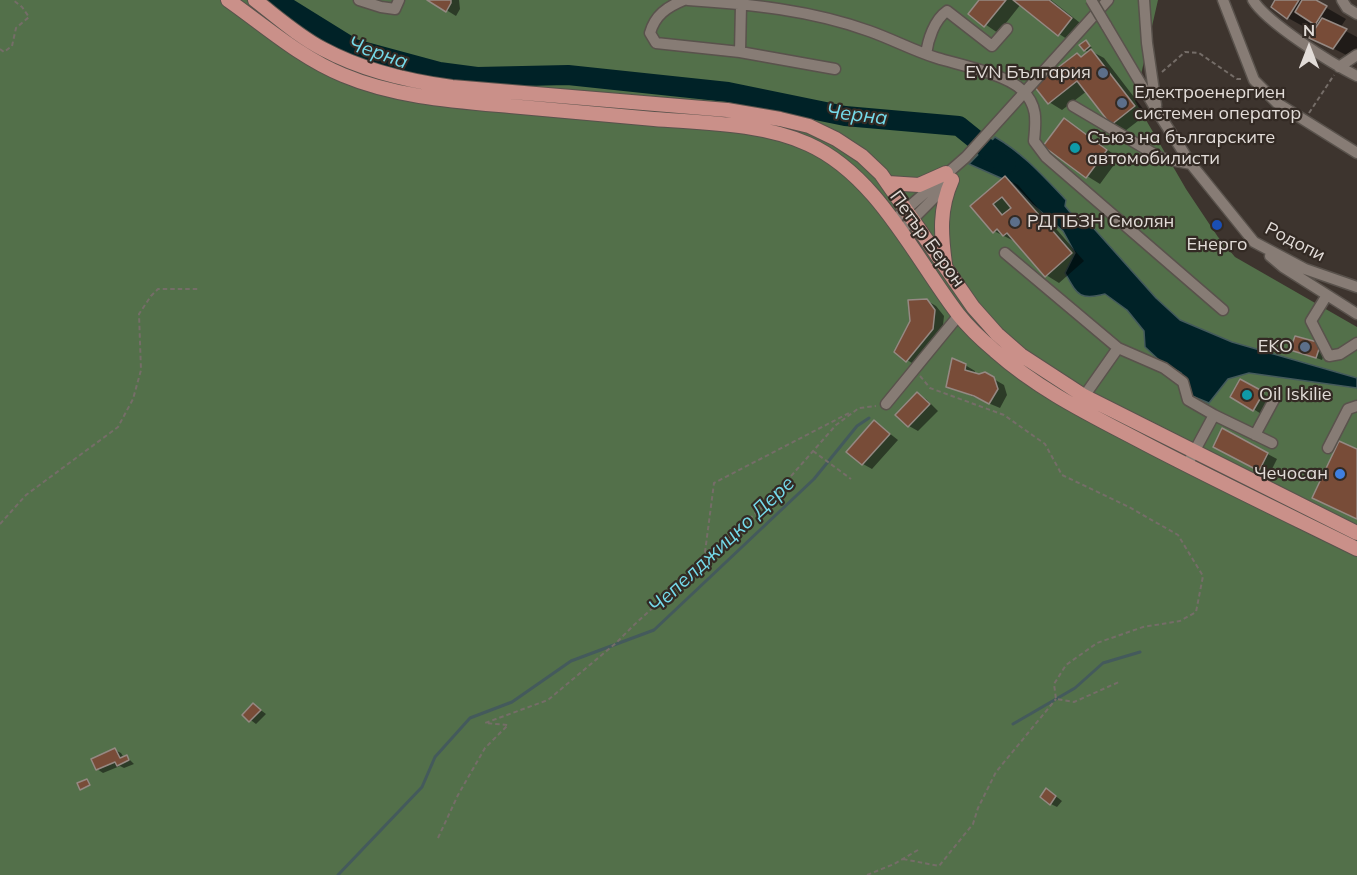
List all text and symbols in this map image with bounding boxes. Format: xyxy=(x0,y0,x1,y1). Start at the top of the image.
north arrow xyxy=(1279,18,1339,78)
text: N xyxy=(1303,20,1315,40)
water label: Черна xyxy=(345,32,411,74)
place label: EVN България xyxy=(965,62,1091,84)
marker: EVN България xyxy=(1096,66,1110,80)
place label: Електроенергиен системен оператор xyxy=(1134,82,1301,124)
marker: Електроенергиен системен оператор xyxy=(1115,96,1129,110)
water label: Черна xyxy=(825,99,889,131)
place label: Съюз на българските автомобилисти xyxy=(1087,127,1275,170)
marker: Съюз на българските автомобилисти xyxy=(1068,141,1082,155)
street label: Петър Берон xyxy=(885,187,969,291)
place label: РДПБЗН Смолян xyxy=(1027,211,1174,233)
marker: РДПБЗН Смолян xyxy=(1008,215,1022,229)
marker: Енерго xyxy=(1210,218,1224,232)
street label: Родопи xyxy=(1261,218,1329,266)
place label: Енерго xyxy=(1187,234,1247,256)
place label: EKO xyxy=(1258,336,1293,358)
marker: EKO xyxy=(1298,340,1312,354)
place label: Oil Iskilie xyxy=(1259,384,1332,406)
marker: Oil Iskilie xyxy=(1240,388,1254,402)
place label: Чечосан xyxy=(1254,463,1328,485)
marker: Чечосан xyxy=(1333,467,1347,481)
water label: Чепелджицко Дере xyxy=(644,471,800,619)

